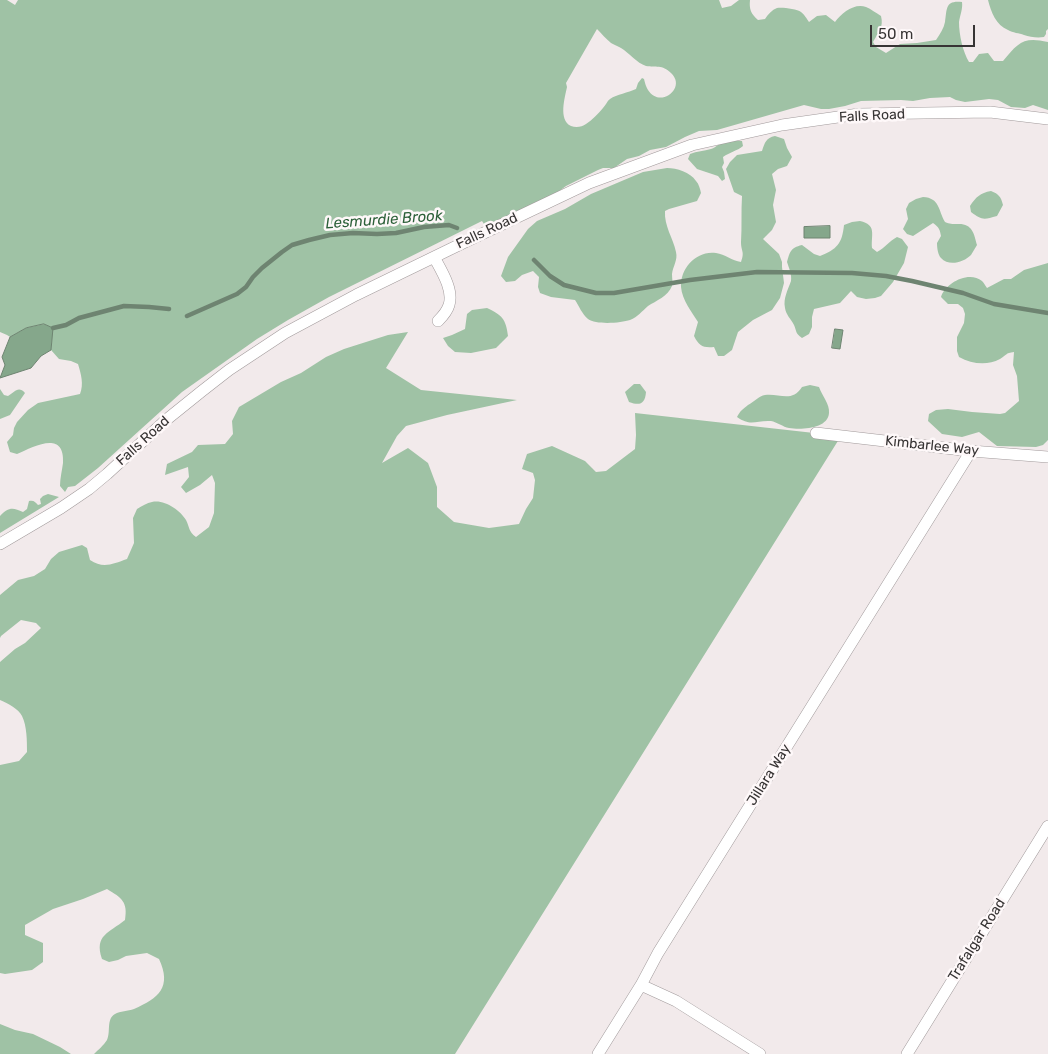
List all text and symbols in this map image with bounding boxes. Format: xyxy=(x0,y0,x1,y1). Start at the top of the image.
scale bar xyxy=(873,15,978,47)
text: 50 m xyxy=(878,25,913,43)
street label: Falls Road xyxy=(839,106,905,126)
water label: Lesmurdie Brook xyxy=(325,207,443,233)
street label: Falls Road xyxy=(454,209,520,253)
street label: Falls Road xyxy=(113,413,173,469)
street label: Kimbarlee Way xyxy=(884,433,980,459)
street label: Jillara Way xyxy=(743,741,795,809)
street label: Trafalgar Road xyxy=(945,896,1009,984)

